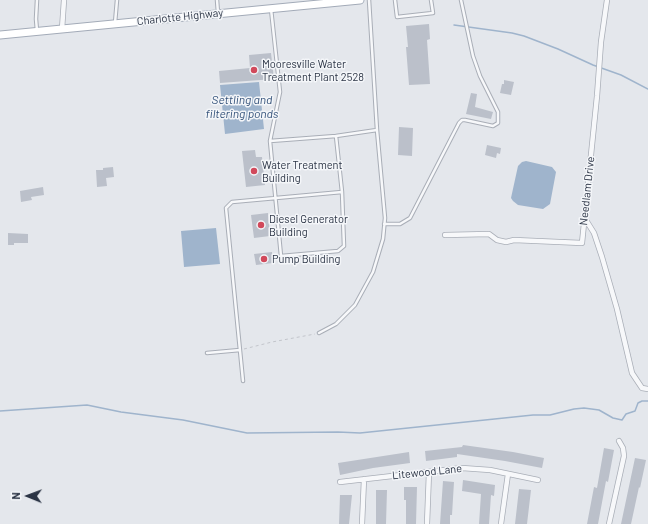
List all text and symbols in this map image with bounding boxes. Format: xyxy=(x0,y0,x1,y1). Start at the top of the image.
street label: Charlotte Highway xyxy=(136,6,224,28)
place label: Mooresville Water Treatment Plant 2528 xyxy=(262,57,364,83)
marker: Mooresville Water Treatment Plant 2528 xyxy=(249,65,259,75)
water label: Settling and filtering ponds xyxy=(206,93,278,121)
street label: Needlam Drive xyxy=(577,156,597,226)
place label: Water Treatment Building xyxy=(262,158,342,184)
marker: Water Treatment Building xyxy=(249,166,259,176)
place label: Diesel Generator Building xyxy=(269,212,348,238)
marker: Diesel Generator Building xyxy=(256,220,266,230)
place label: Pump Building xyxy=(272,252,340,266)
marker: Pump Building xyxy=(259,254,269,264)
street label: Litewood Lane xyxy=(391,462,463,482)
north arrow xyxy=(8,476,48,516)
text: N xyxy=(9,492,22,500)

